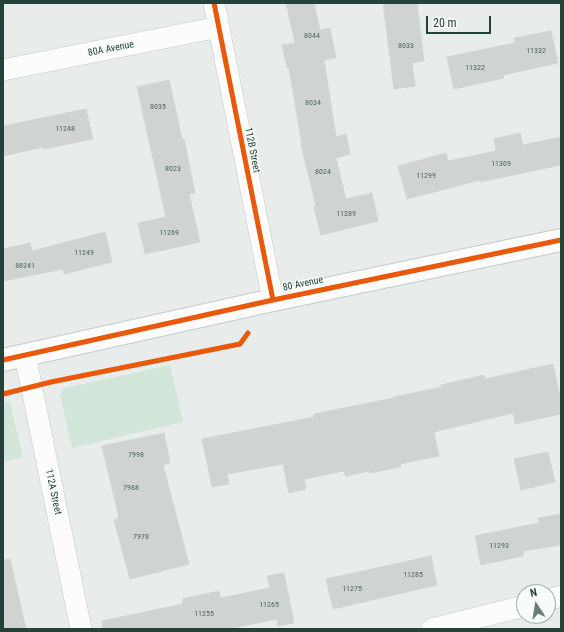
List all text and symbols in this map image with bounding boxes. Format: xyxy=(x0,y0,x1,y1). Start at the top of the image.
scale bar xyxy=(428,8,493,34)
text: 20 m xyxy=(433,16,457,30)
house number: 8044 xyxy=(304,31,320,41)
street label: 80A Avenue xyxy=(87,39,135,59)
house number: 8033 xyxy=(398,41,414,51)
house number: 11332 xyxy=(526,46,546,56)
house number: 11322 xyxy=(465,63,485,73)
house number: 8034 xyxy=(305,98,321,108)
house number: 8035 xyxy=(150,102,166,112)
house number: 11248 xyxy=(55,124,75,134)
street label: 112B Street xyxy=(242,126,262,174)
house number: 11309 xyxy=(491,159,511,169)
house number: 8023 xyxy=(165,164,181,174)
house number: 8024 xyxy=(315,167,331,177)
house number: 11299 xyxy=(416,171,436,181)
house number: 11289 xyxy=(336,209,356,219)
house number: 11269 xyxy=(159,228,179,238)
house number: 11249 xyxy=(74,248,94,258)
house number: 88241 xyxy=(15,261,35,271)
street label: 80 Avenue xyxy=(282,274,324,294)
house number: 7998 xyxy=(128,450,144,460)
street label: 112A Street xyxy=(42,468,64,516)
house number: 7988 xyxy=(123,483,139,493)
house number: 7978 xyxy=(133,532,149,542)
house number: 11293 xyxy=(489,541,509,551)
house number: 11285 xyxy=(403,570,423,580)
house number: 11275 xyxy=(342,584,362,594)
north arrow xyxy=(516,584,556,624)
text: N xyxy=(529,586,538,600)
house number: 11265 xyxy=(259,600,279,610)
house number: 11255 xyxy=(194,609,214,619)

